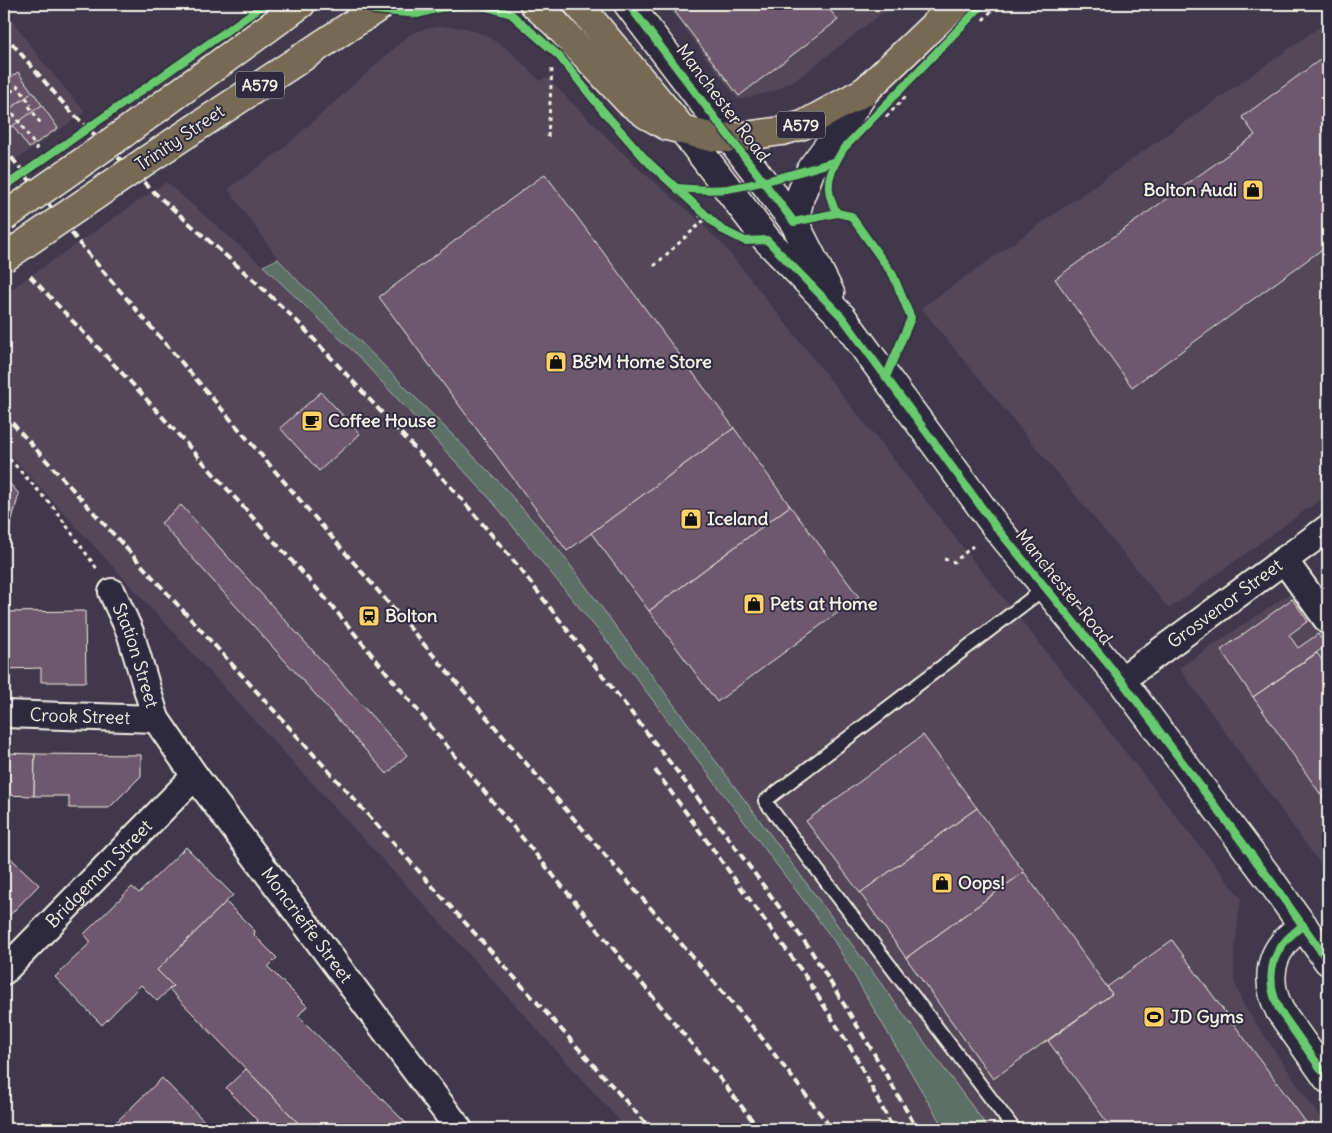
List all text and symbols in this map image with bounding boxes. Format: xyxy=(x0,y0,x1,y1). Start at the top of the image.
street label: Manchester Road xyxy=(671,39,776,167)
road number: A579 xyxy=(236,72,284,98)
street label: Trinity Street xyxy=(131,99,229,176)
road number: A579 xyxy=(777,112,825,138)
place label: Bolton Audi xyxy=(1144,178,1237,201)
shop icon: Bolton Audi xyxy=(1241,178,1265,202)
shop icon: B&M Home Store xyxy=(544,350,568,374)
place label: B&M Home Store xyxy=(572,350,712,373)
cafe icon: Coffee House xyxy=(300,409,324,433)
place label: Coffee House xyxy=(328,409,436,432)
shop icon: Iceland xyxy=(679,507,703,531)
place label: Iceland xyxy=(707,507,769,530)
street label: Manchester Road xyxy=(1011,524,1118,649)
street label: Grosvenor Street xyxy=(1163,553,1287,653)
shop icon: Pets at Home xyxy=(742,592,766,616)
place label: Pets at Home xyxy=(770,592,878,615)
street label: Station Street xyxy=(107,599,164,711)
station icon: Bolton xyxy=(357,604,381,628)
place label: Bolton xyxy=(385,604,438,627)
street label: Crook Street xyxy=(29,703,131,729)
street label: Bridgeman Street xyxy=(41,815,157,932)
street label: Moncrieffe Street xyxy=(256,862,358,987)
shop icon: Oops! xyxy=(930,871,954,895)
place label: Oops! xyxy=(958,871,1005,894)
sports icon: JD Gyms xyxy=(1142,1005,1166,1029)
place label: JD Gyms xyxy=(1170,1005,1244,1028)

